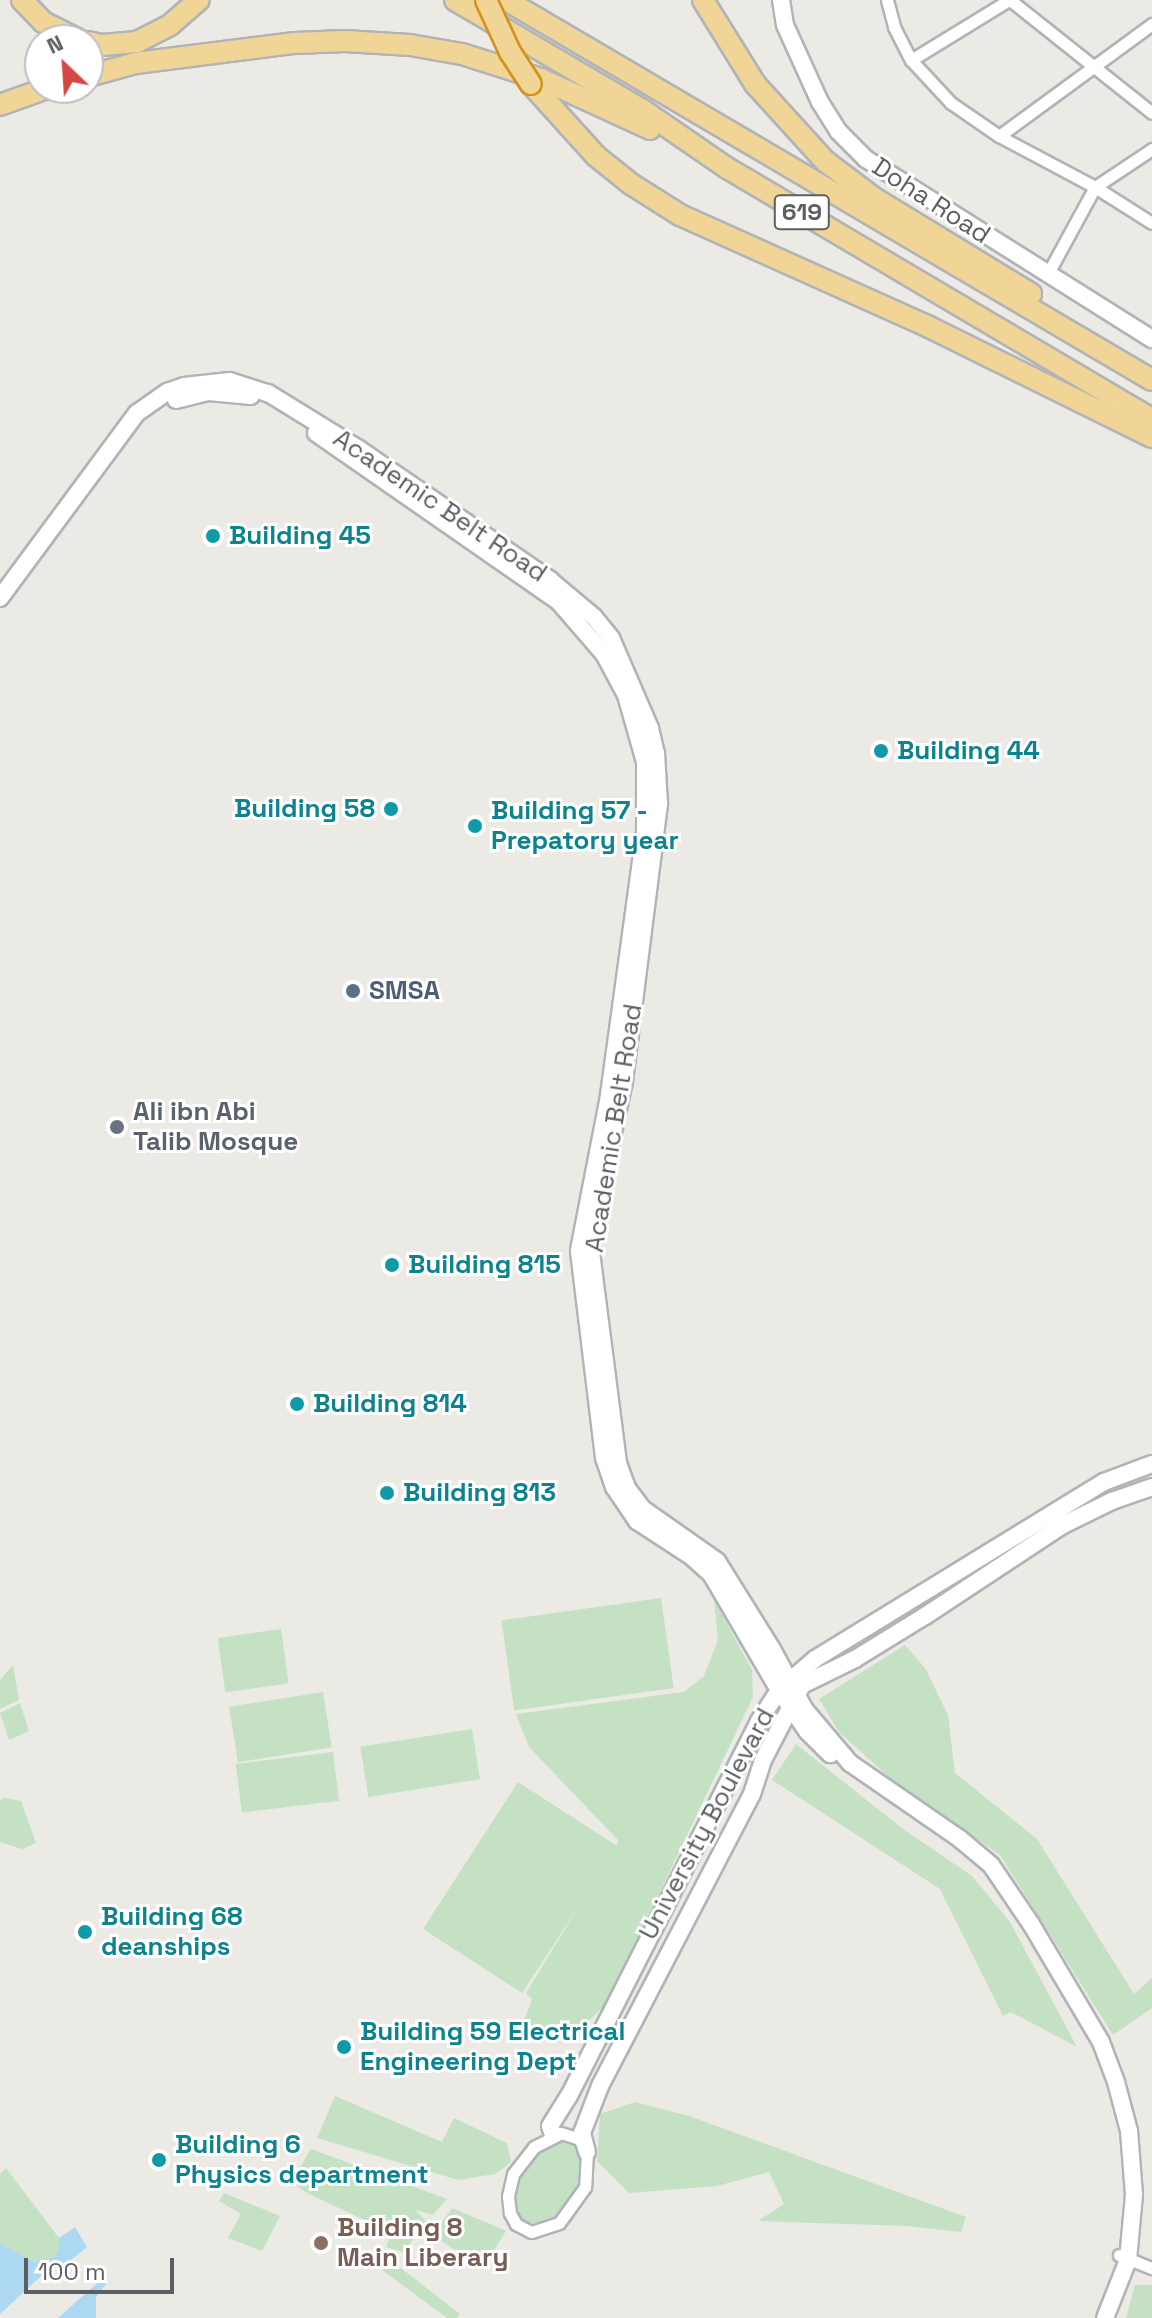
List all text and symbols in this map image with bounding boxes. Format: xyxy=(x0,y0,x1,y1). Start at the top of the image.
north arrow xyxy=(24,24,104,104)
text: N xyxy=(42,28,67,60)
street label: Doha Road xyxy=(866,151,996,251)
road number: 619 xyxy=(772,192,832,232)
street label: Academic Belt Road xyxy=(327,423,553,589)
place label: Building 45 xyxy=(229,520,371,552)
marker: Building 45 xyxy=(204,527,222,545)
place label: Building 44 xyxy=(897,735,1040,767)
marker: Building 44 xyxy=(872,742,890,760)
place label: Building 58 xyxy=(234,793,375,825)
place label: Building 57 - Prepatory year xyxy=(491,795,679,856)
marker: Building 58 xyxy=(382,800,400,818)
marker: Building 57 - Prepatory year xyxy=(466,817,484,835)
place label: SMSA xyxy=(369,975,440,1007)
marker: SMSA xyxy=(344,982,362,1000)
street label: Academic Belt Road xyxy=(579,1002,649,1254)
place label: Ali ibn Abi Talib Mosque xyxy=(133,1096,298,1158)
marker: Ali ibn Abi Talib Mosque xyxy=(108,1118,126,1136)
place label: Building 815 xyxy=(408,1249,561,1281)
marker: Building 815 xyxy=(383,1256,401,1274)
place label: Building 814 xyxy=(313,1388,467,1420)
marker: Building 814 xyxy=(288,1395,306,1413)
place label: Building 813 xyxy=(403,1477,556,1509)
marker: Building 813 xyxy=(378,1484,396,1502)
street label: University Boulevard xyxy=(633,1703,781,1945)
place label: Building 68 deanships xyxy=(101,1901,242,1962)
marker: Building 68 deanships xyxy=(76,1923,94,1941)
place label: Building 59 Electrical Engineering Dept xyxy=(360,2016,625,2078)
marker: Building 59 Electrical Engineering Dept xyxy=(335,2038,353,2056)
place label: Building 6 Physics department xyxy=(175,2129,429,2190)
marker: Building 6 Physics department xyxy=(150,2151,168,2169)
place label: Building 8 Main Liberary xyxy=(337,2212,508,2274)
marker: Building 8 Main Liberary xyxy=(312,2234,330,2252)
scale bar xyxy=(28,2242,178,2292)
text: 100 m xyxy=(38,2256,106,2287)

